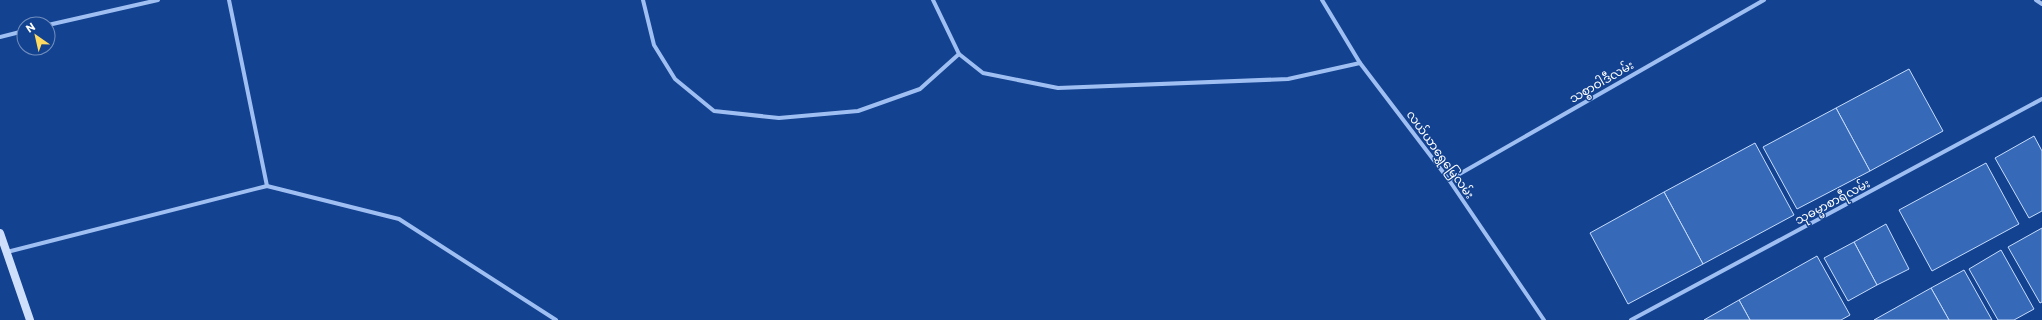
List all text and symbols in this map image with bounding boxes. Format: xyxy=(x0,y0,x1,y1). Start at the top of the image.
north arrow xyxy=(16,16,56,56)
text: N xyxy=(23,20,37,35)
street label: သစ္စာဝါဒီလမ်း xyxy=(1566,56,1638,109)
street label: လယ်ယာရွှေမြေလမ်း xyxy=(1401,107,1479,203)
street label: သုဓမ္မာစာရီလမ်း xyxy=(1792,175,1874,230)

